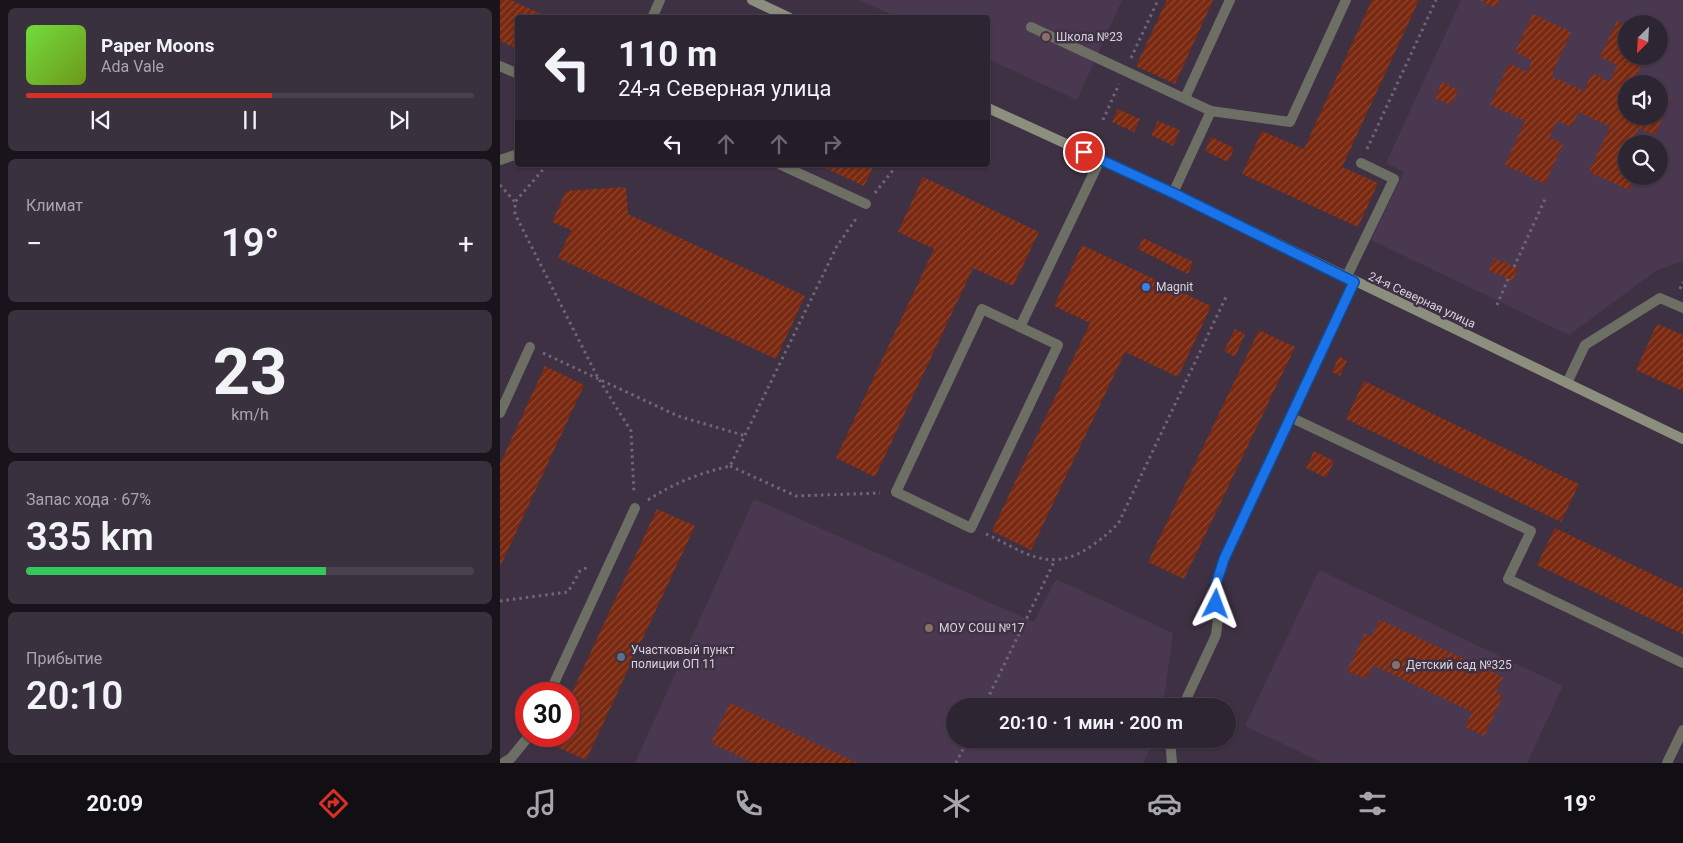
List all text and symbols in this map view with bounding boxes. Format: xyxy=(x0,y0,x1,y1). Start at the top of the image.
north arrow xyxy=(1618,15,1668,65)
map controls xyxy=(1618,15,1668,185)
place label: Школа №23 xyxy=(1056,30,1123,44)
marker: Школа №23 xyxy=(1040,31,1052,43)
text: Paper Moons xyxy=(101,34,214,57)
text: 110 m xyxy=(618,34,717,75)
icon: left xyxy=(535,35,600,100)
text: Ada Vale xyxy=(101,57,164,76)
button: sound xyxy=(1618,75,1668,125)
text: 24-я Северная улица xyxy=(618,76,832,101)
icon: previous xyxy=(87,106,115,134)
icon: pause xyxy=(236,106,264,134)
icon: next xyxy=(385,106,413,134)
icon: left xyxy=(659,130,687,158)
icon: ahead xyxy=(712,130,740,158)
icon: ahead xyxy=(765,130,793,158)
icon: right xyxy=(818,130,846,158)
pin xyxy=(1063,131,1105,173)
button: search xyxy=(1618,135,1668,185)
icon: arrive xyxy=(1070,138,1098,166)
text: Климат xyxy=(26,196,83,215)
text: 19° xyxy=(221,221,279,265)
text: − xyxy=(26,227,42,260)
text: + xyxy=(458,227,474,260)
street label: 24-я Северная улица xyxy=(1366,269,1478,331)
place label: Magnit xyxy=(1156,280,1193,294)
marker: Magnit xyxy=(1140,281,1152,293)
text: 23 xyxy=(213,334,287,410)
text: km/h xyxy=(231,405,269,424)
text: Запас хода · 67% xyxy=(26,490,151,509)
text: 335 km xyxy=(26,515,154,559)
position arrow xyxy=(1189,577,1241,629)
place label: МОУ СОШ №17 xyxy=(939,621,1025,635)
marker: МОУ СОШ №17 xyxy=(923,622,935,634)
place label: Участковый пункт полиции ОП 11 xyxy=(631,643,735,671)
text: Прибытие xyxy=(26,649,102,668)
marker: Участковый пункт полиции ОП 11 xyxy=(615,651,627,663)
place label: Детский сад №325 xyxy=(1406,658,1512,672)
marker: Детский сад №325 xyxy=(1390,659,1402,671)
text: 20:10 xyxy=(26,674,123,718)
speed limit sign: 30 xyxy=(515,682,580,747)
text: 20:10 · 1 мин · 200 m xyxy=(999,711,1183,734)
icon: directions xyxy=(316,786,351,821)
icon: music xyxy=(524,786,559,821)
icon: phone xyxy=(731,786,766,821)
icon: climate xyxy=(939,786,974,821)
icon: car xyxy=(1147,786,1182,821)
icon: filters xyxy=(1355,786,1390,821)
text: 20:09 xyxy=(86,791,143,816)
text: 19° xyxy=(1563,791,1596,816)

